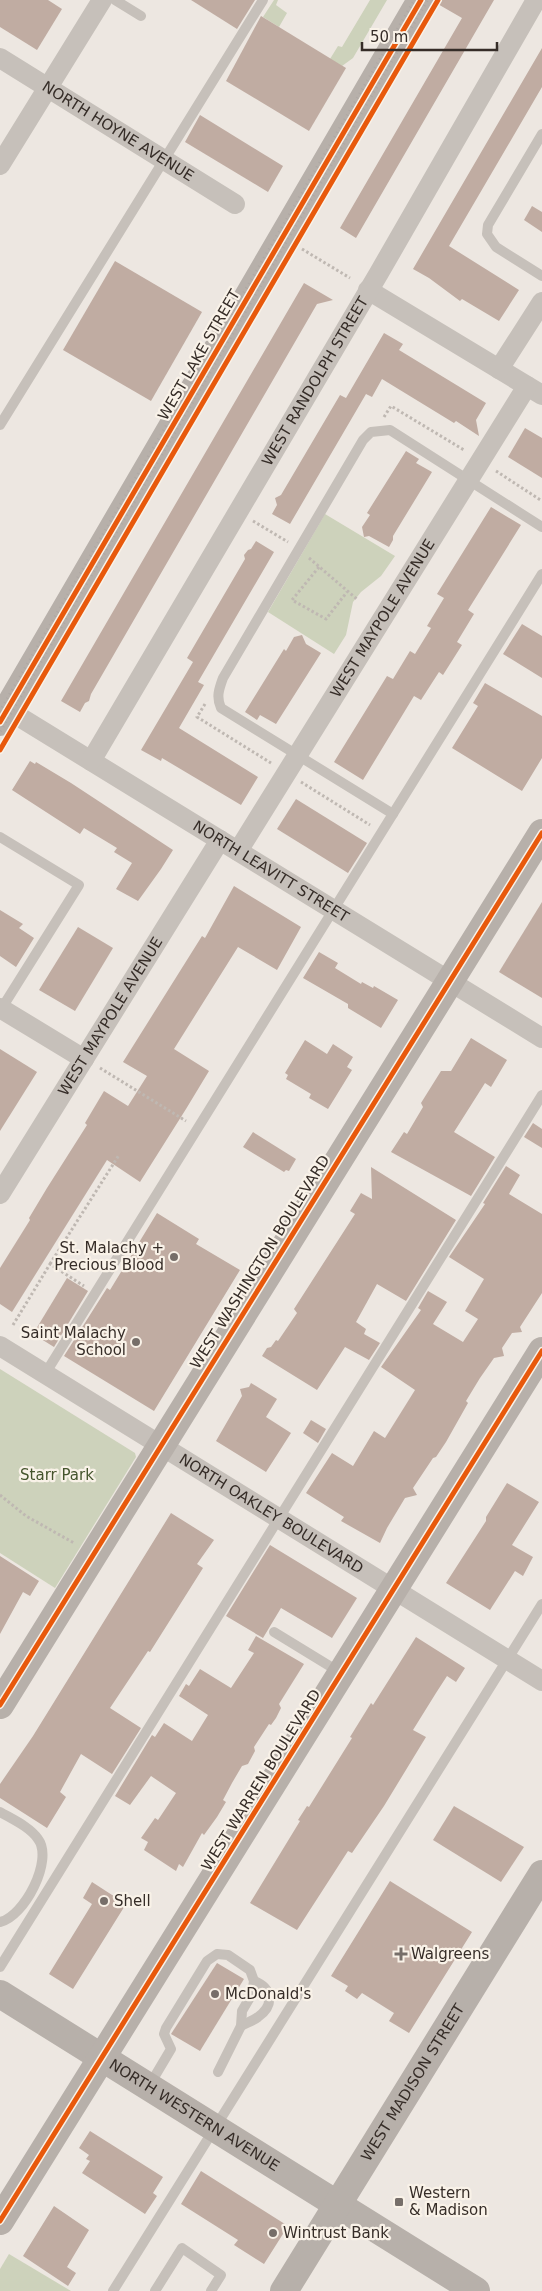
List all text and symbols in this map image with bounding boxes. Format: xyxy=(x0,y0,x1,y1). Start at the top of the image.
scale bar xyxy=(362,20,497,52)
text: 50 m xyxy=(370,28,408,46)
street label: NORTH HOYNE AVENUE xyxy=(39,77,197,185)
street label: WEST LAKE STREET xyxy=(154,286,244,424)
street label: WEST RANDOLPH STREET xyxy=(258,293,372,469)
street label: WEST MAYPOLE AVENUE xyxy=(327,536,439,701)
street label: NORTH LEAVITT STREET xyxy=(190,817,353,927)
street label: WEST MAYPOLE AVENUE xyxy=(54,934,166,1099)
street label: WEST WASHINGTON BOULEVARD xyxy=(186,1152,334,1372)
place label: St. Malachy + Precious Blood xyxy=(54,1239,164,1274)
marker: St. Malachy + Precious Blood xyxy=(168,1251,180,1263)
place label: Saint Malachy School xyxy=(21,1324,126,1359)
marker: Saint Malachy School xyxy=(130,1336,142,1348)
street label: NORTH OAKLEY BOULEVARD xyxy=(176,1450,367,1577)
park label: Starr Park xyxy=(20,1466,94,1484)
street label: WEST WARREN BOULEVARD xyxy=(198,1686,324,1874)
place label: Shell xyxy=(114,1892,151,1910)
marker: Shell xyxy=(98,1895,110,1907)
place label: Walgreens xyxy=(411,1945,490,1963)
marker: Walgreens xyxy=(395,1948,407,1960)
place label: McDonald's xyxy=(225,1985,311,2003)
marker: McDonald's xyxy=(209,1988,221,2000)
street label: WEST MADISON STREET xyxy=(357,2000,469,2165)
street label: NORTH WESTERN AVENUE xyxy=(106,2055,283,2175)
place label: Western & Madison xyxy=(409,2184,488,2219)
marker: Western & Madison xyxy=(393,2196,405,2208)
place label: Wintrust Bank xyxy=(283,2224,389,2242)
marker: Wintrust Bank xyxy=(267,2227,279,2239)

